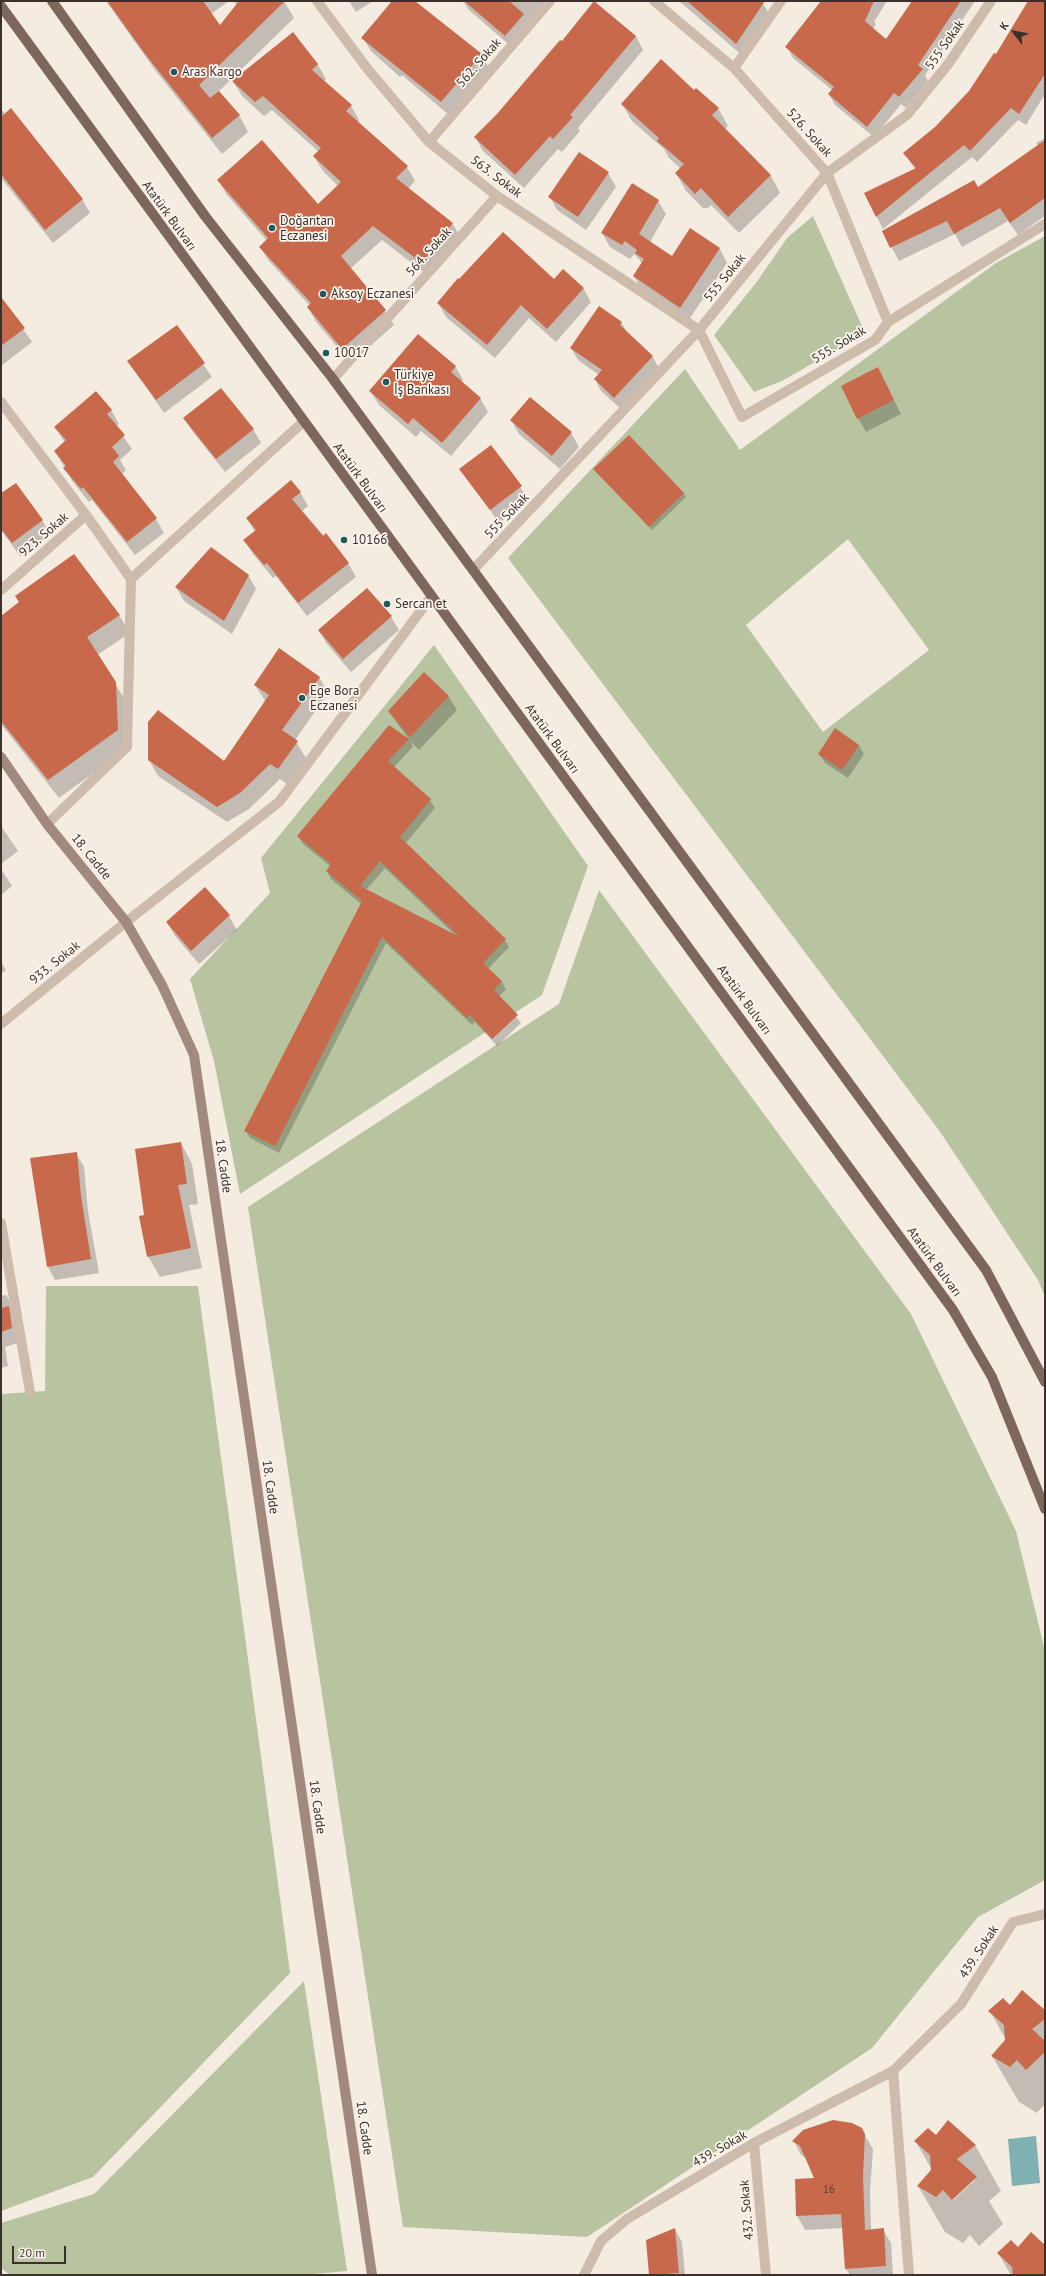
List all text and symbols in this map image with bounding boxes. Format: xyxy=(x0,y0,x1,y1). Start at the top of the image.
north arrow xyxy=(994,12,1034,52)
street label: 555 Sokak xyxy=(922,17,968,73)
text: K xyxy=(996,19,1012,32)
street label: 562. Sokak xyxy=(453,35,505,91)
place label: Aras Kargo xyxy=(182,64,242,80)
marker: Aras Kargo xyxy=(169,67,179,77)
street label: 526. Sokak xyxy=(783,105,835,161)
street label: 563. Sokak xyxy=(467,153,525,201)
street label: Atatürk Bulvarı xyxy=(138,178,200,254)
place label: Doğantan Eczanesi xyxy=(280,213,334,244)
marker: Doğantan Eczanesi xyxy=(267,223,277,233)
street label: 564. Sokak xyxy=(403,224,455,280)
street label: 555 Sokak xyxy=(701,251,749,305)
place label: Aksoy Eczanesi xyxy=(331,286,414,302)
marker: Aksoy Eczanesi xyxy=(318,289,328,299)
street label: 555. Sokak xyxy=(809,323,869,367)
place label: 10017 xyxy=(334,345,369,361)
marker: 10017 xyxy=(321,348,331,358)
place label: Türkiye İş Bankası xyxy=(394,367,450,398)
marker: Türkiye İş Bankası xyxy=(381,377,391,387)
street label: Atatürk Bulvarı xyxy=(329,440,391,516)
street label: 555 Sokak xyxy=(481,490,533,542)
street label: 923. Sokak xyxy=(16,509,72,561)
place label: 10166 xyxy=(352,532,387,548)
marker: 10166 xyxy=(339,535,349,545)
place label: Sercan et xyxy=(395,596,447,612)
marker: Sercan et xyxy=(382,599,392,609)
place label: Ege Bora Eczanesi xyxy=(310,683,359,714)
marker: Ege Bora Eczanesi xyxy=(297,693,307,703)
street label: Atatürk Bulvarı xyxy=(521,701,583,777)
street label: 18. Cadde xyxy=(68,831,114,883)
street label: 933. Sokak xyxy=(27,938,83,988)
street label: Atatürk Bulvarı xyxy=(713,962,775,1038)
street label: 18. Cadde xyxy=(211,1138,235,1194)
street label: Atatürk Bulvarı xyxy=(903,1224,965,1300)
street label: 18. Cadde xyxy=(258,1459,282,1515)
street label: 18. Cadde xyxy=(305,1779,329,1835)
street label: 439. Sokak xyxy=(956,1922,1002,1982)
street label: 18. Cadde xyxy=(352,2100,376,2156)
street label: 439. Sokak xyxy=(690,2127,750,2171)
street label: 432. Sokak xyxy=(737,2179,757,2241)
house number: 16 xyxy=(823,2183,835,2197)
scale bar xyxy=(14,2238,68,2264)
text: 20 m xyxy=(19,2245,45,2260)

